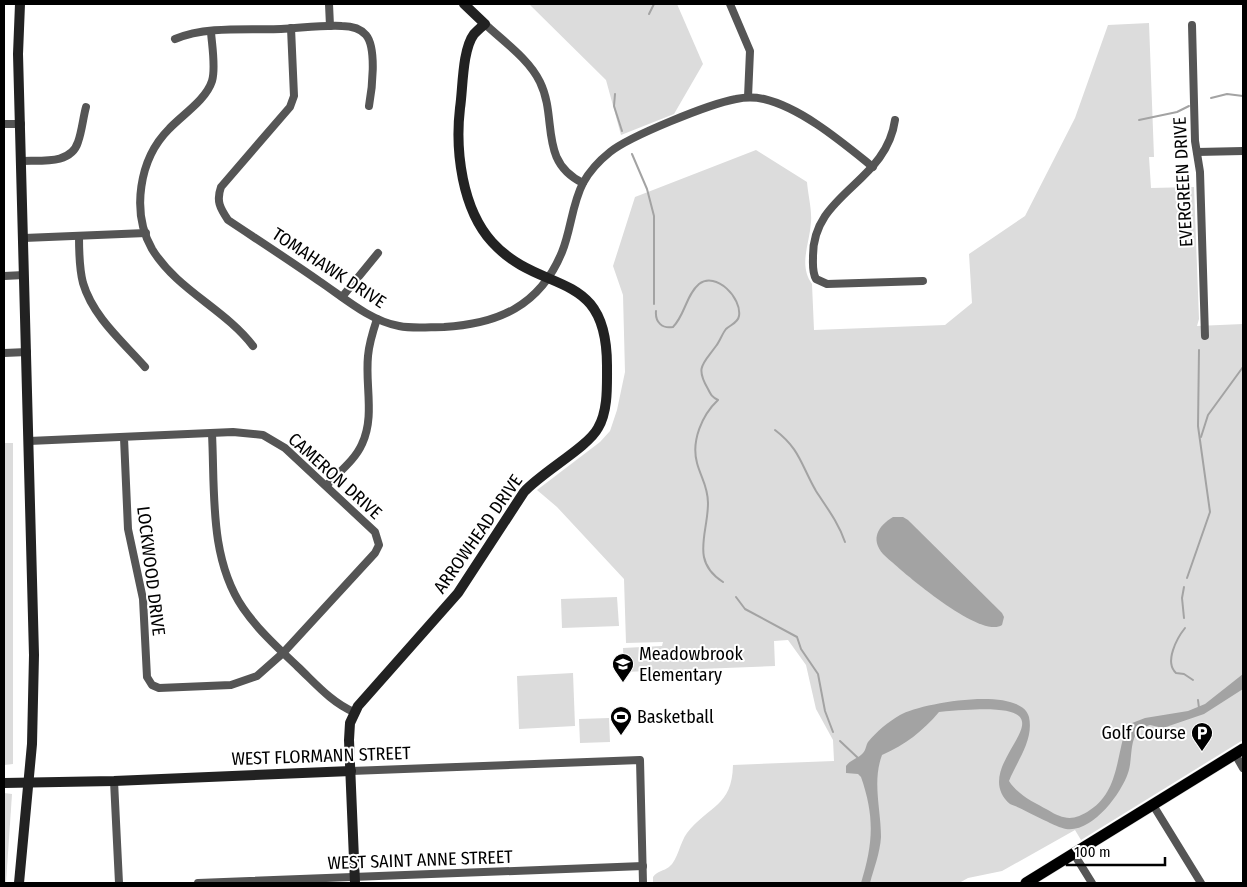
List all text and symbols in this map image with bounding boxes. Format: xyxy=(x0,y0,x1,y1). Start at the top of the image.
street label: EVERGREEN DRIVE xyxy=(1169,116,1197,248)
street label: TOMAHAWK DRIVE xyxy=(268,223,390,313)
street label: CAMERON DRIVE xyxy=(284,428,386,524)
street label: ARROWHEAD DRIVE xyxy=(429,470,527,598)
street label: LOCKWOOD DRIVE xyxy=(132,505,170,637)
place label: Meadowbrook Elementary xyxy=(639,643,744,686)
school or university icon: Meadowbrook Elementary xyxy=(611,652,635,683)
sports icon: Basketball xyxy=(609,705,633,736)
place label: Basketball xyxy=(637,706,714,728)
parking icon: Golf Course xyxy=(1190,721,1214,752)
place label: Golf Course xyxy=(1101,722,1186,744)
street label: WEST FLORMANN STREET xyxy=(231,742,412,770)
scale bar xyxy=(1067,834,1164,866)
text: 100 m xyxy=(1074,843,1111,861)
street label: WEST SAINT ANNE STREET xyxy=(327,846,514,874)

